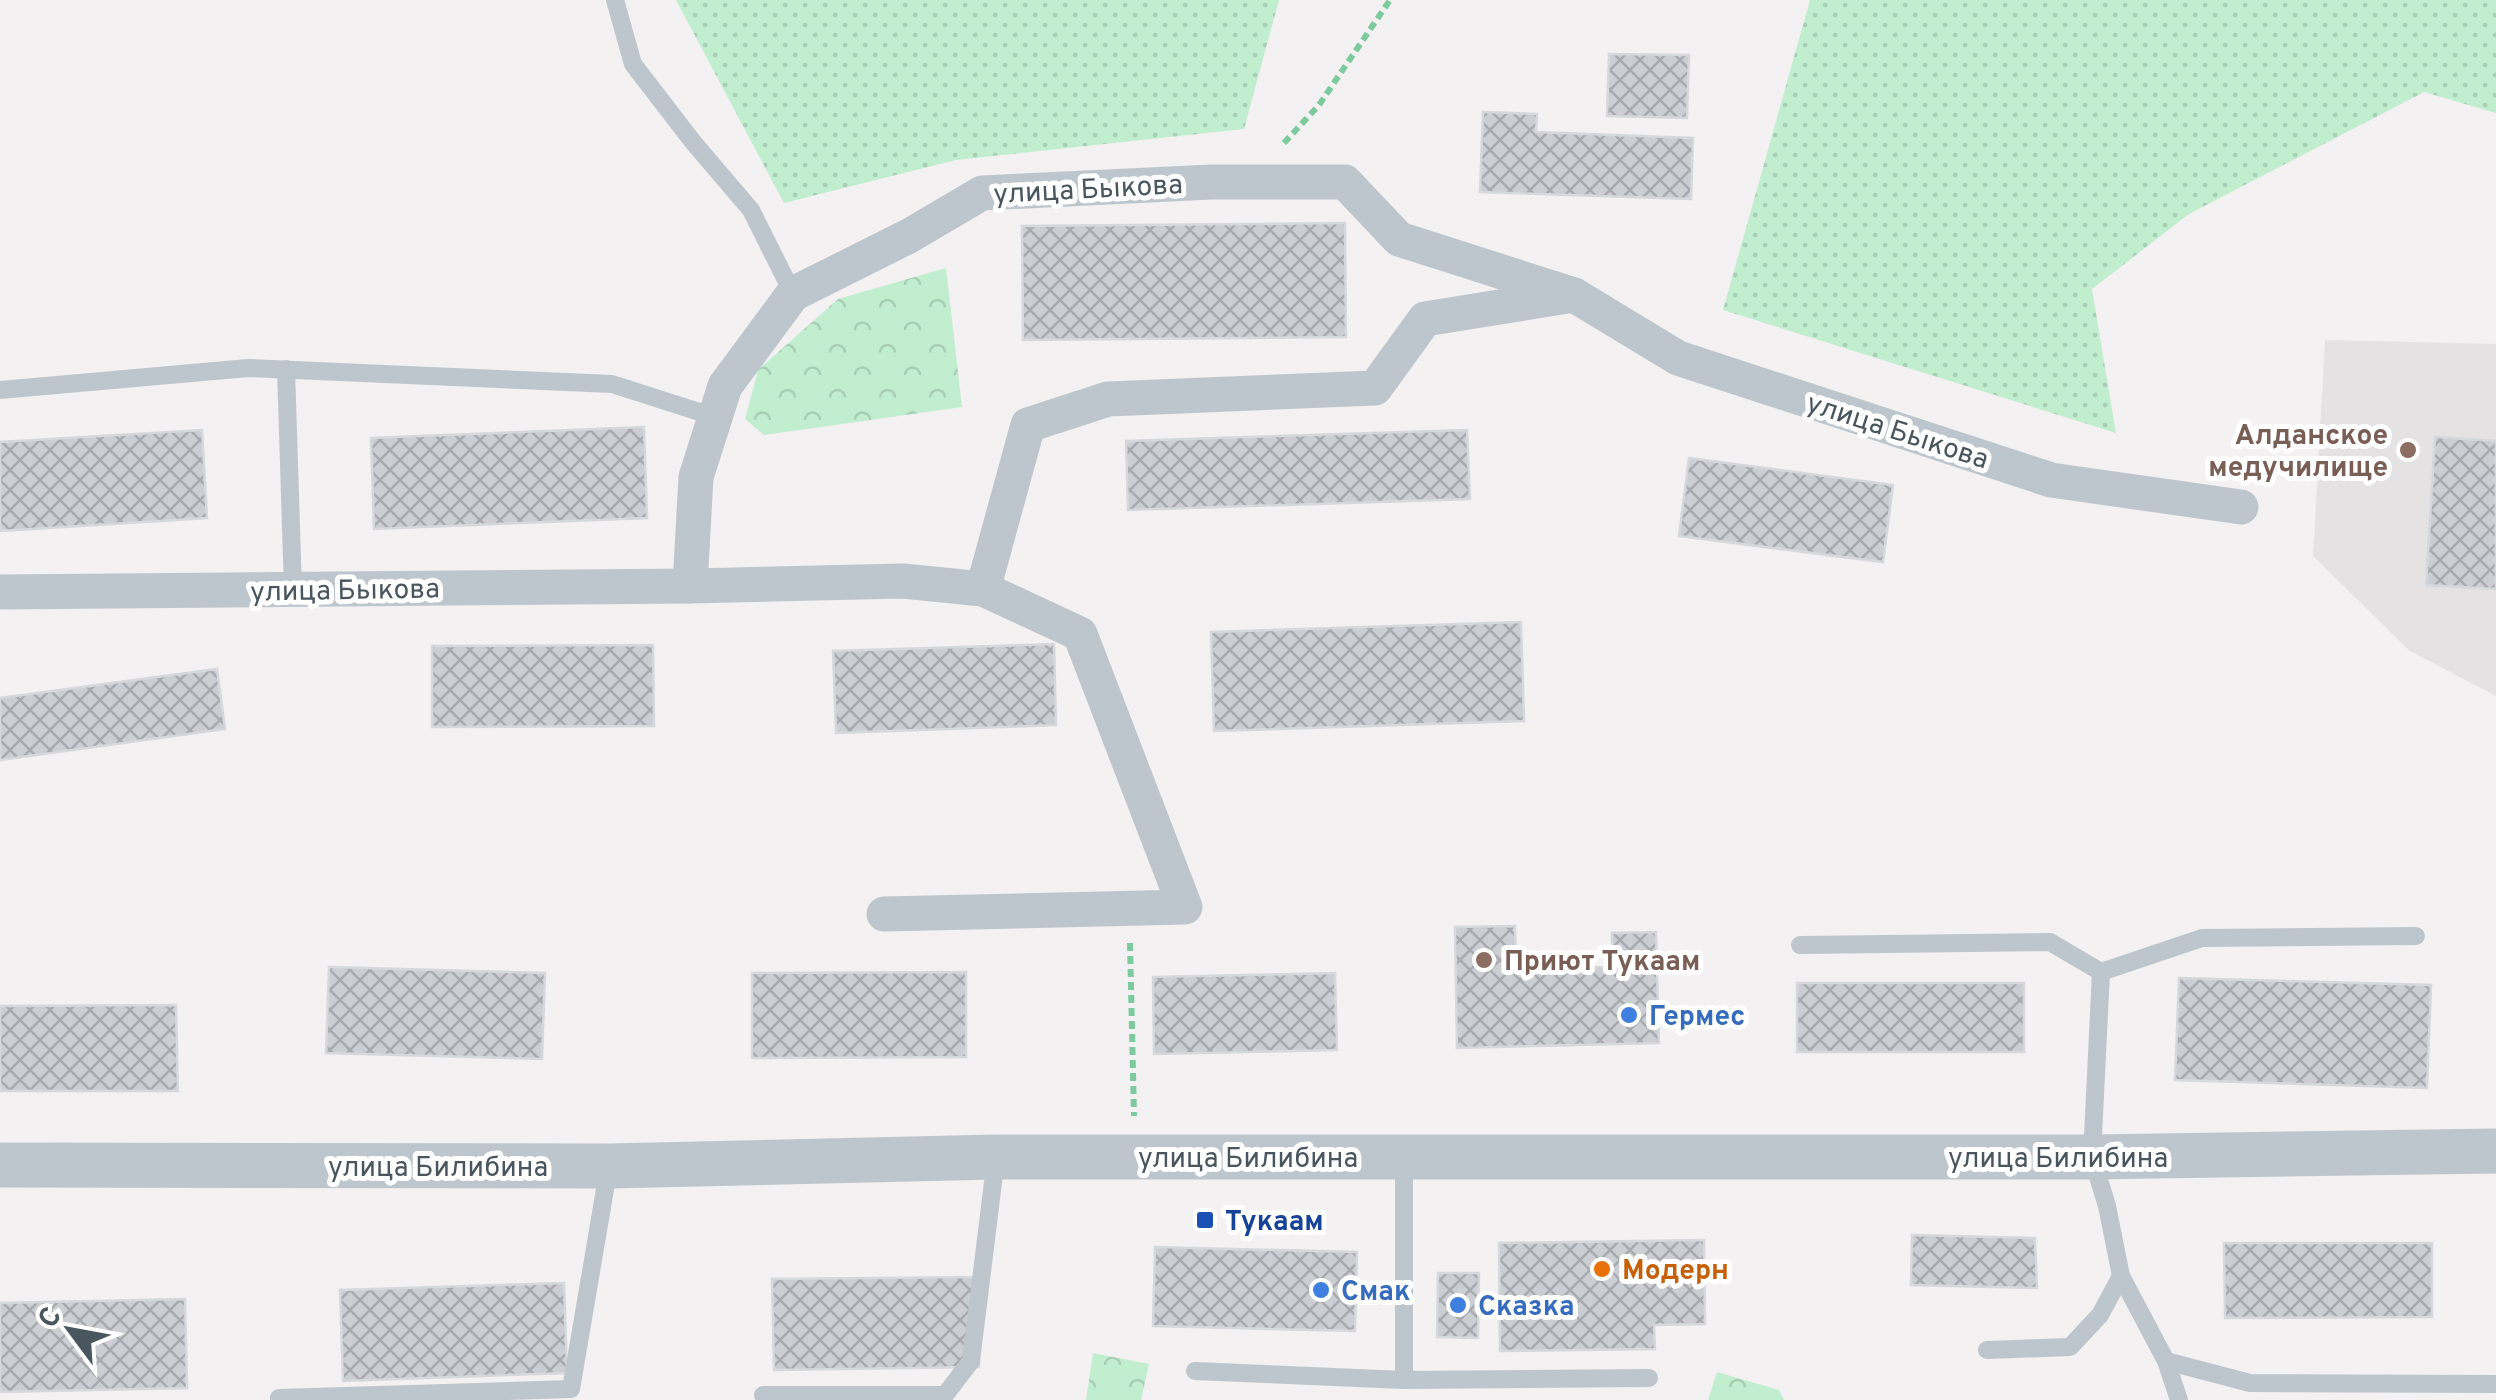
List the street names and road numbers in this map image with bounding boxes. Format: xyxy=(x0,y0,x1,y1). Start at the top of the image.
street label: улица Быкова xyxy=(993,168,1184,214)
street label: улица Быкова xyxy=(1801,386,1993,479)
street label: улица Быкова xyxy=(250,572,440,612)
street label: улица Билибина xyxy=(1138,1142,1358,1178)
street label: улица Билибина xyxy=(1948,1142,2168,1178)
street label: улица Билибина xyxy=(328,1151,548,1187)

